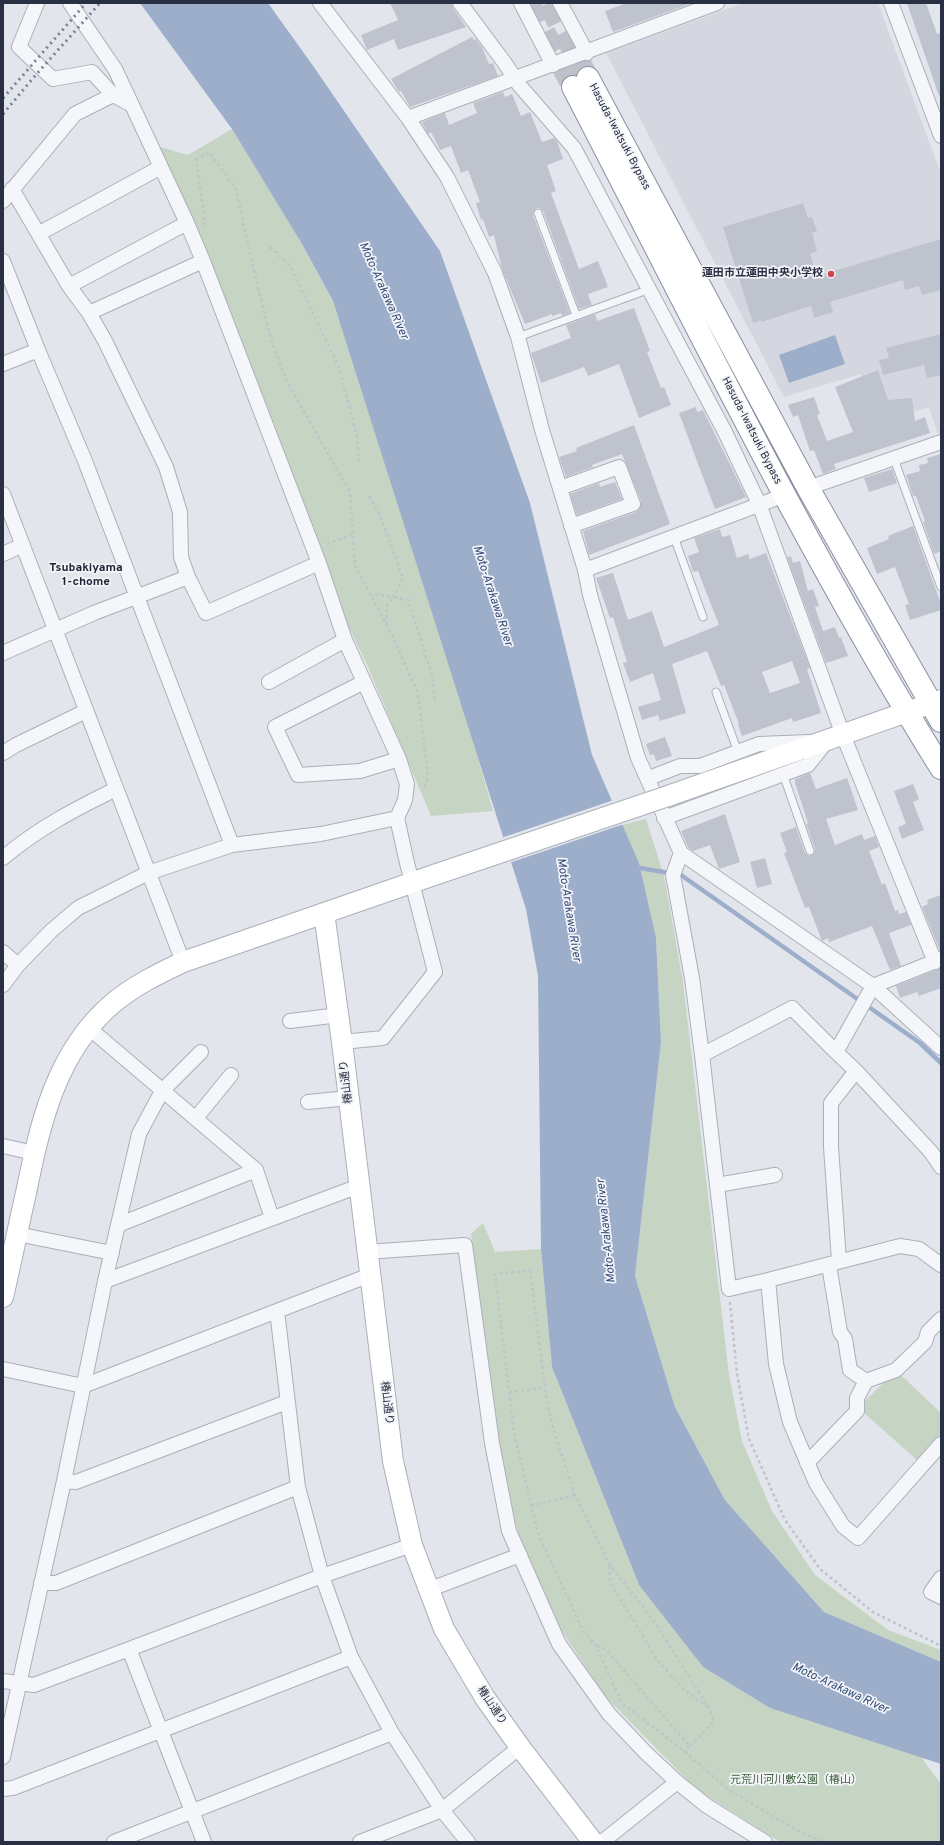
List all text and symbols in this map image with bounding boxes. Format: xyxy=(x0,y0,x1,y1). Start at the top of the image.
street label: Hasuda-Iwatsuki Bypass xyxy=(585,81,653,193)
water label: Moto-Arakawa River xyxy=(355,240,411,342)
place label: 蓮田市立蓮田中央小学校 xyxy=(702,267,823,281)
marker: 蓮田市立蓮田中央小学校 xyxy=(826,269,836,279)
street label: Hasuda-Iwatsuki Bypass xyxy=(718,375,784,487)
water label: Moto-Arakawa River xyxy=(469,544,515,648)
district label: Tsubakiyama 1-chome xyxy=(49,562,123,590)
water label: Moto-Arakawa River xyxy=(553,857,583,963)
street label: 椿山通り xyxy=(338,1059,356,1105)
water label: Moto-Arakawa River xyxy=(594,1178,620,1284)
street label: 椿山通り xyxy=(377,1380,395,1426)
water label: Moto-Arakawa River xyxy=(789,1660,891,1718)
street label: 椿山通り xyxy=(473,1684,509,1728)
park label: 元荒川河川敷公園（椿山） xyxy=(730,1774,862,1788)

